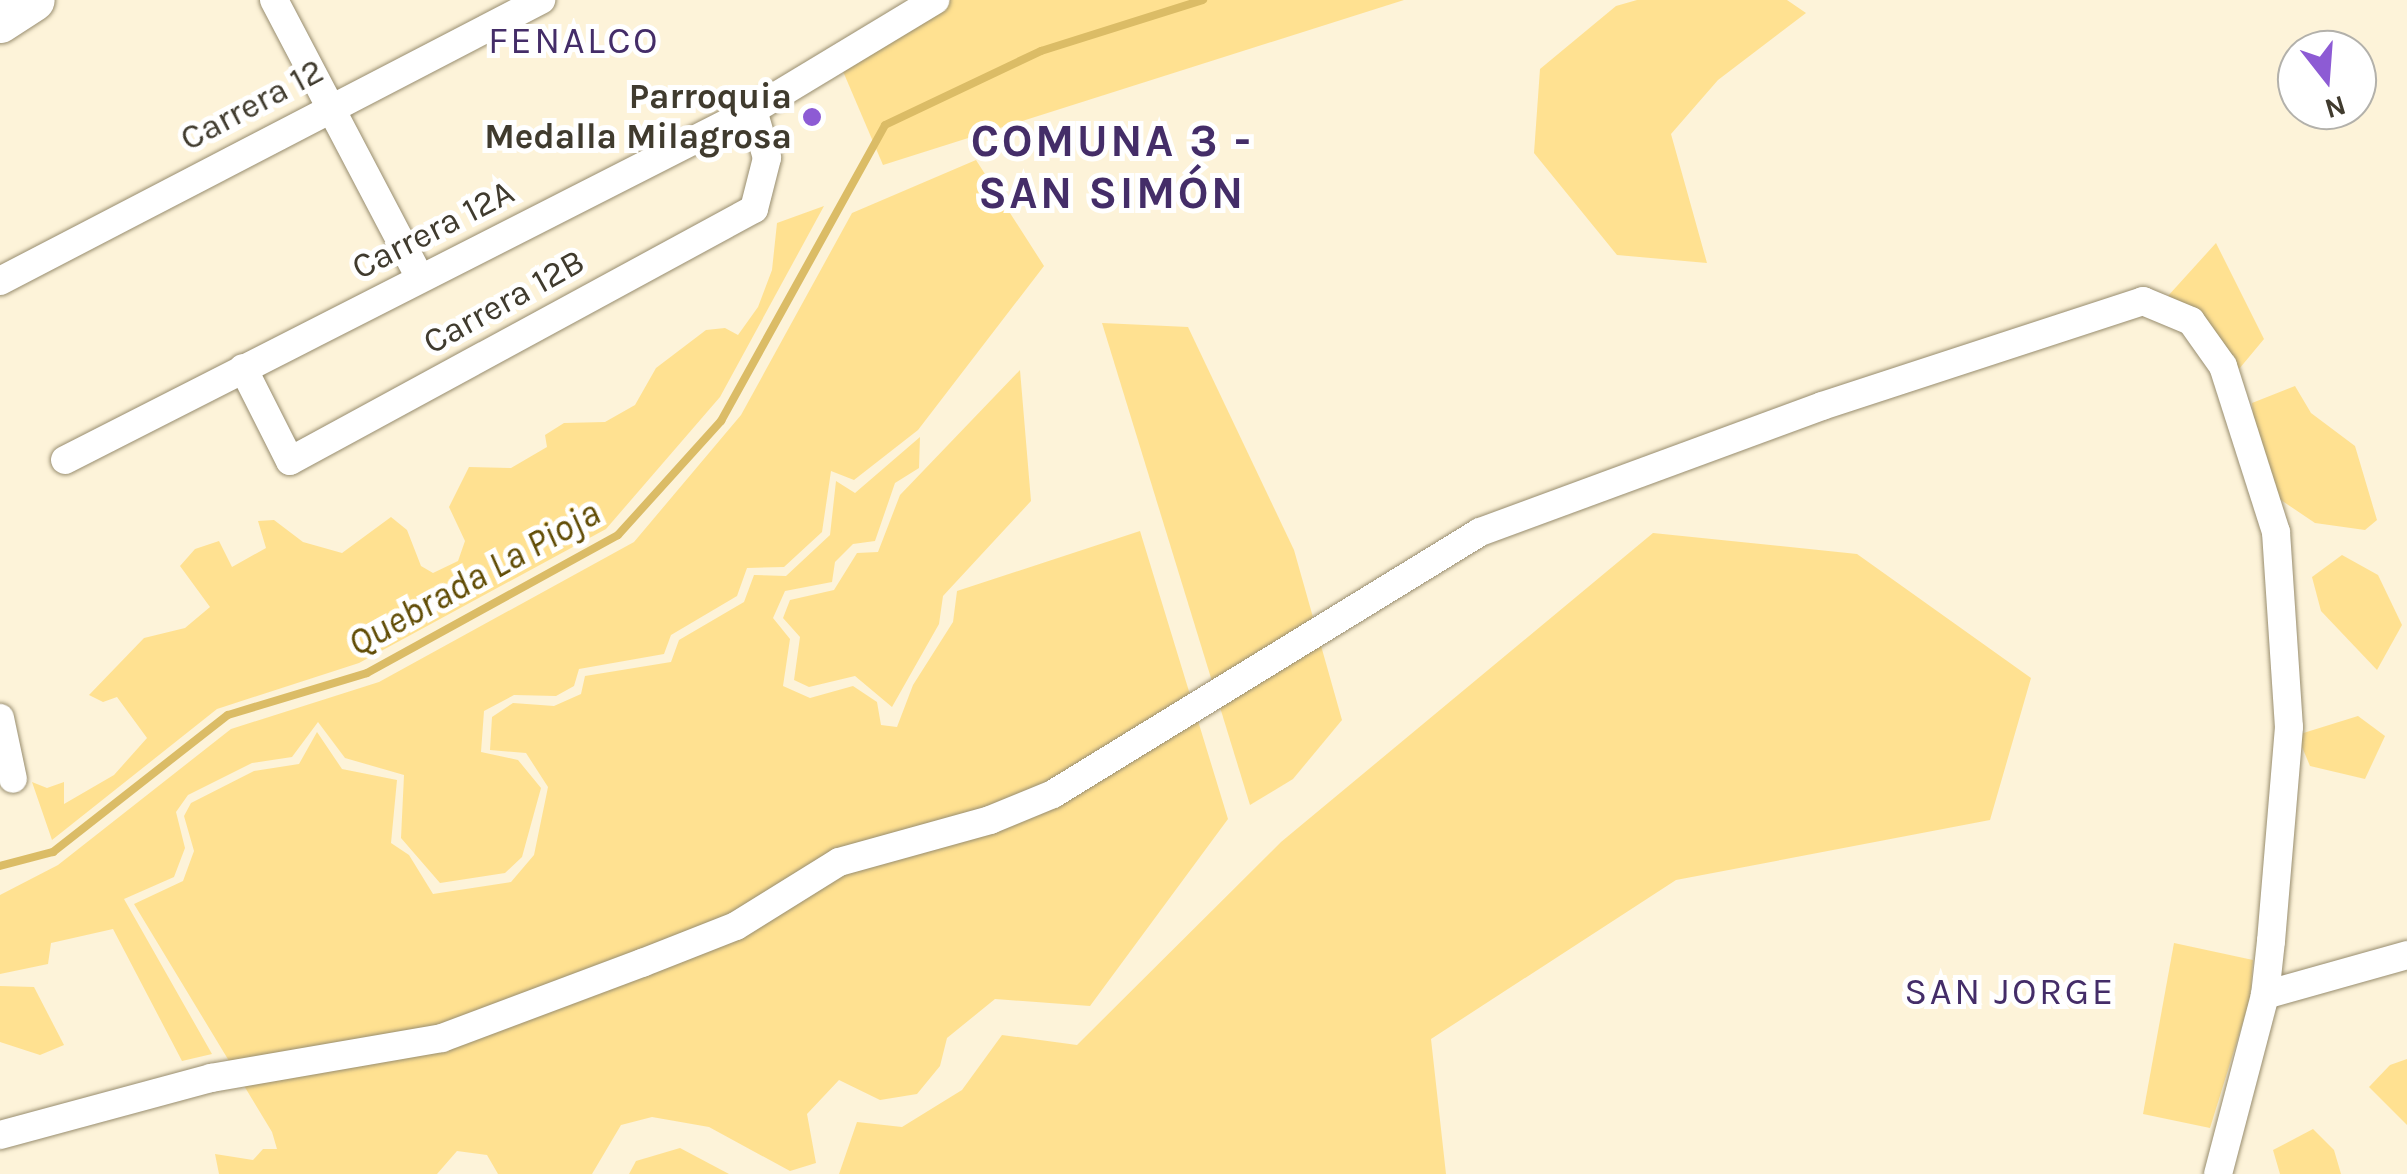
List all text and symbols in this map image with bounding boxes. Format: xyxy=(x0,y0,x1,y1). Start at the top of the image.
district label: FENALCO xyxy=(488,18,660,64)
north arrow xyxy=(2277,30,2377,130)
street label: Carrera 12 xyxy=(173,50,331,160)
place label: Parroquia Medalla Milagrosa xyxy=(484,76,792,158)
text: N xyxy=(2321,89,2350,126)
marker: Parroquia Medalla Milagrosa xyxy=(801,106,823,128)
district label: COMUNA 3 - SAN SIMÓN xyxy=(971,115,1253,221)
street label: Carrera 12A xyxy=(345,171,521,289)
street label: Carrera 12B xyxy=(416,241,592,363)
water label: Quebrada La Pioja xyxy=(340,490,608,666)
district label: SAN JORGE xyxy=(1904,969,2116,1015)

